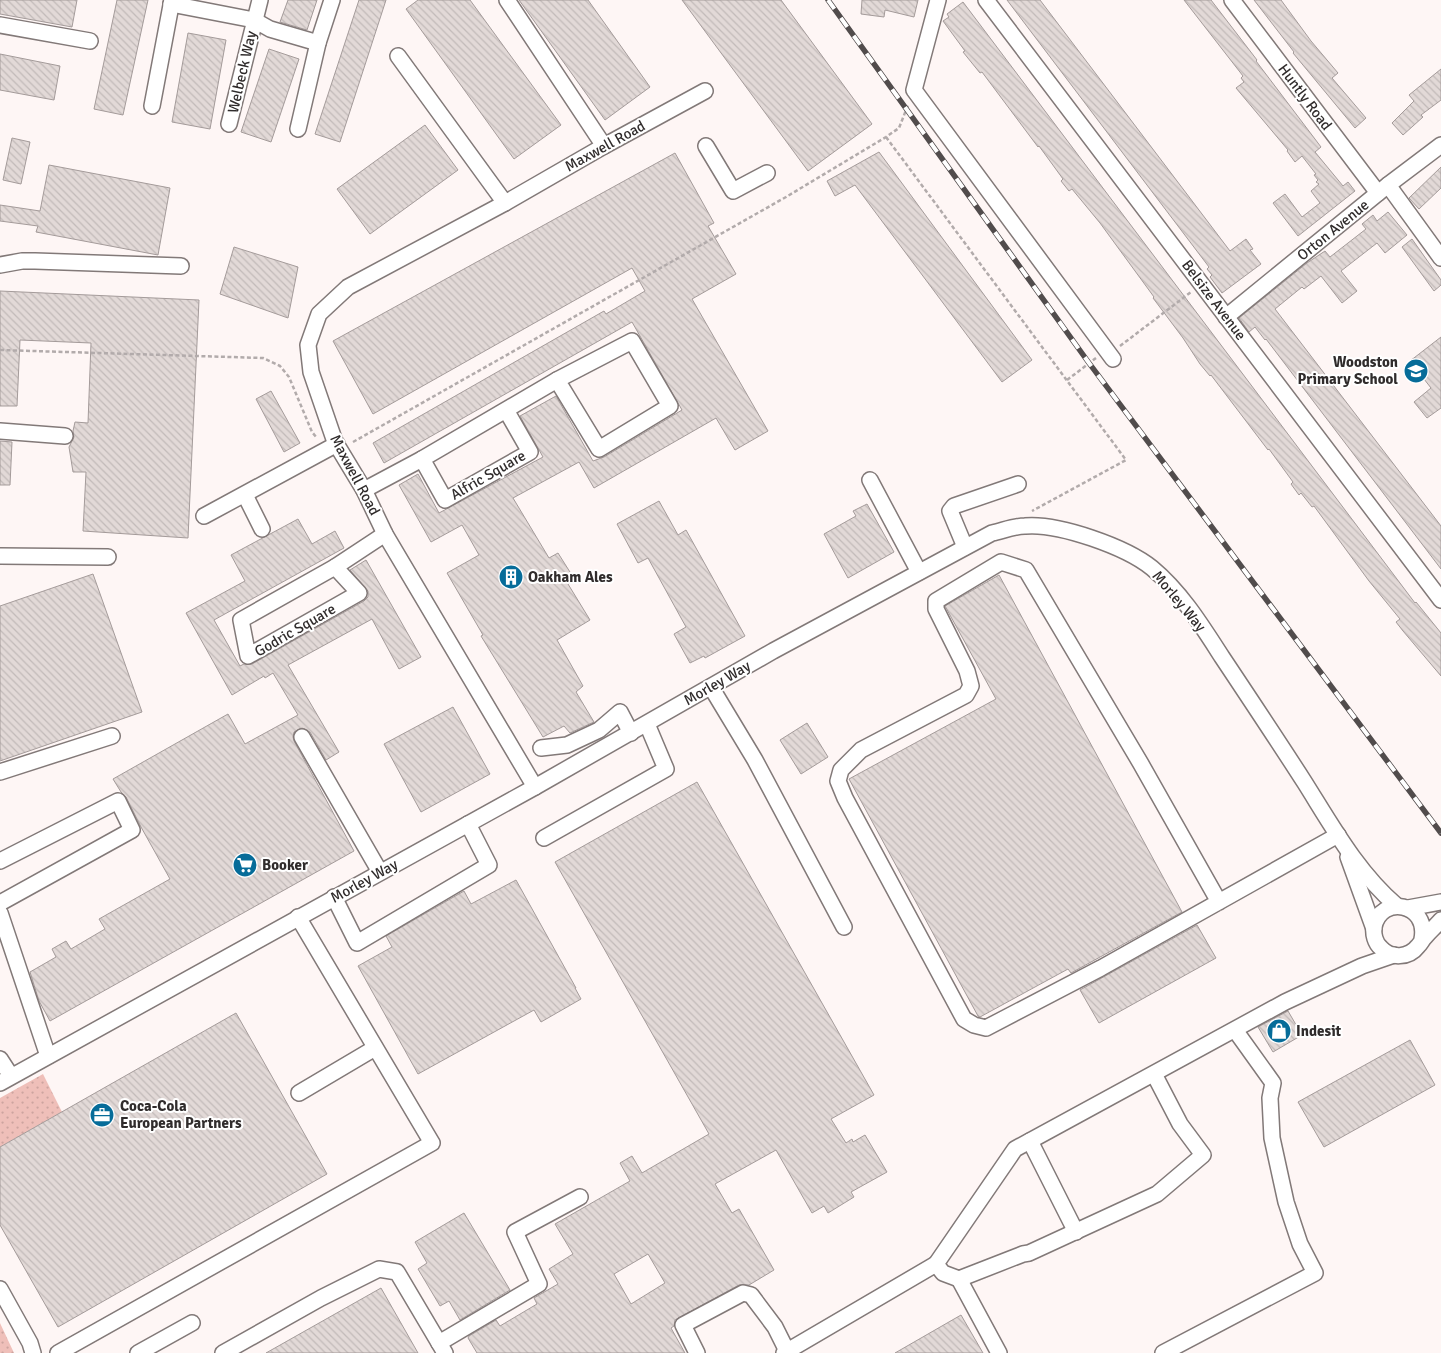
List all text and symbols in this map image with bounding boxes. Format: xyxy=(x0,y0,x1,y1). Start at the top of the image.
street label: Welbeck Way xyxy=(224,29,260,115)
street label: Huntly Road xyxy=(1274,60,1336,134)
street label: Maxwell Road xyxy=(562,117,648,175)
street label: Orton Avenue xyxy=(1294,196,1372,264)
street label: Belsize Avenue xyxy=(1178,256,1250,344)
place label: Woodston Primary School xyxy=(1298,353,1398,388)
school or university icon: Woodston Primary School xyxy=(1403,358,1429,384)
street label: Maxwell Road xyxy=(326,432,384,519)
street label: Alfric Square xyxy=(447,446,529,504)
building icon: Oakham Ales xyxy=(498,564,524,590)
street label: Morley Way xyxy=(1148,567,1210,635)
place label: Oakham Ales xyxy=(528,568,613,586)
street label: Godric Square xyxy=(251,600,339,660)
street label: Morley Way xyxy=(680,657,754,709)
supermarket icon: Booker xyxy=(232,852,258,878)
street label: Morley Way xyxy=(327,855,401,907)
place label: Booker xyxy=(262,856,308,874)
shop icon: Indesit xyxy=(1266,1018,1292,1044)
place label: Indesit xyxy=(1296,1022,1342,1040)
place label: Coca-Cola European Partners xyxy=(120,1097,242,1132)
office icon: Coca-Cola European Partners xyxy=(89,1102,115,1128)

